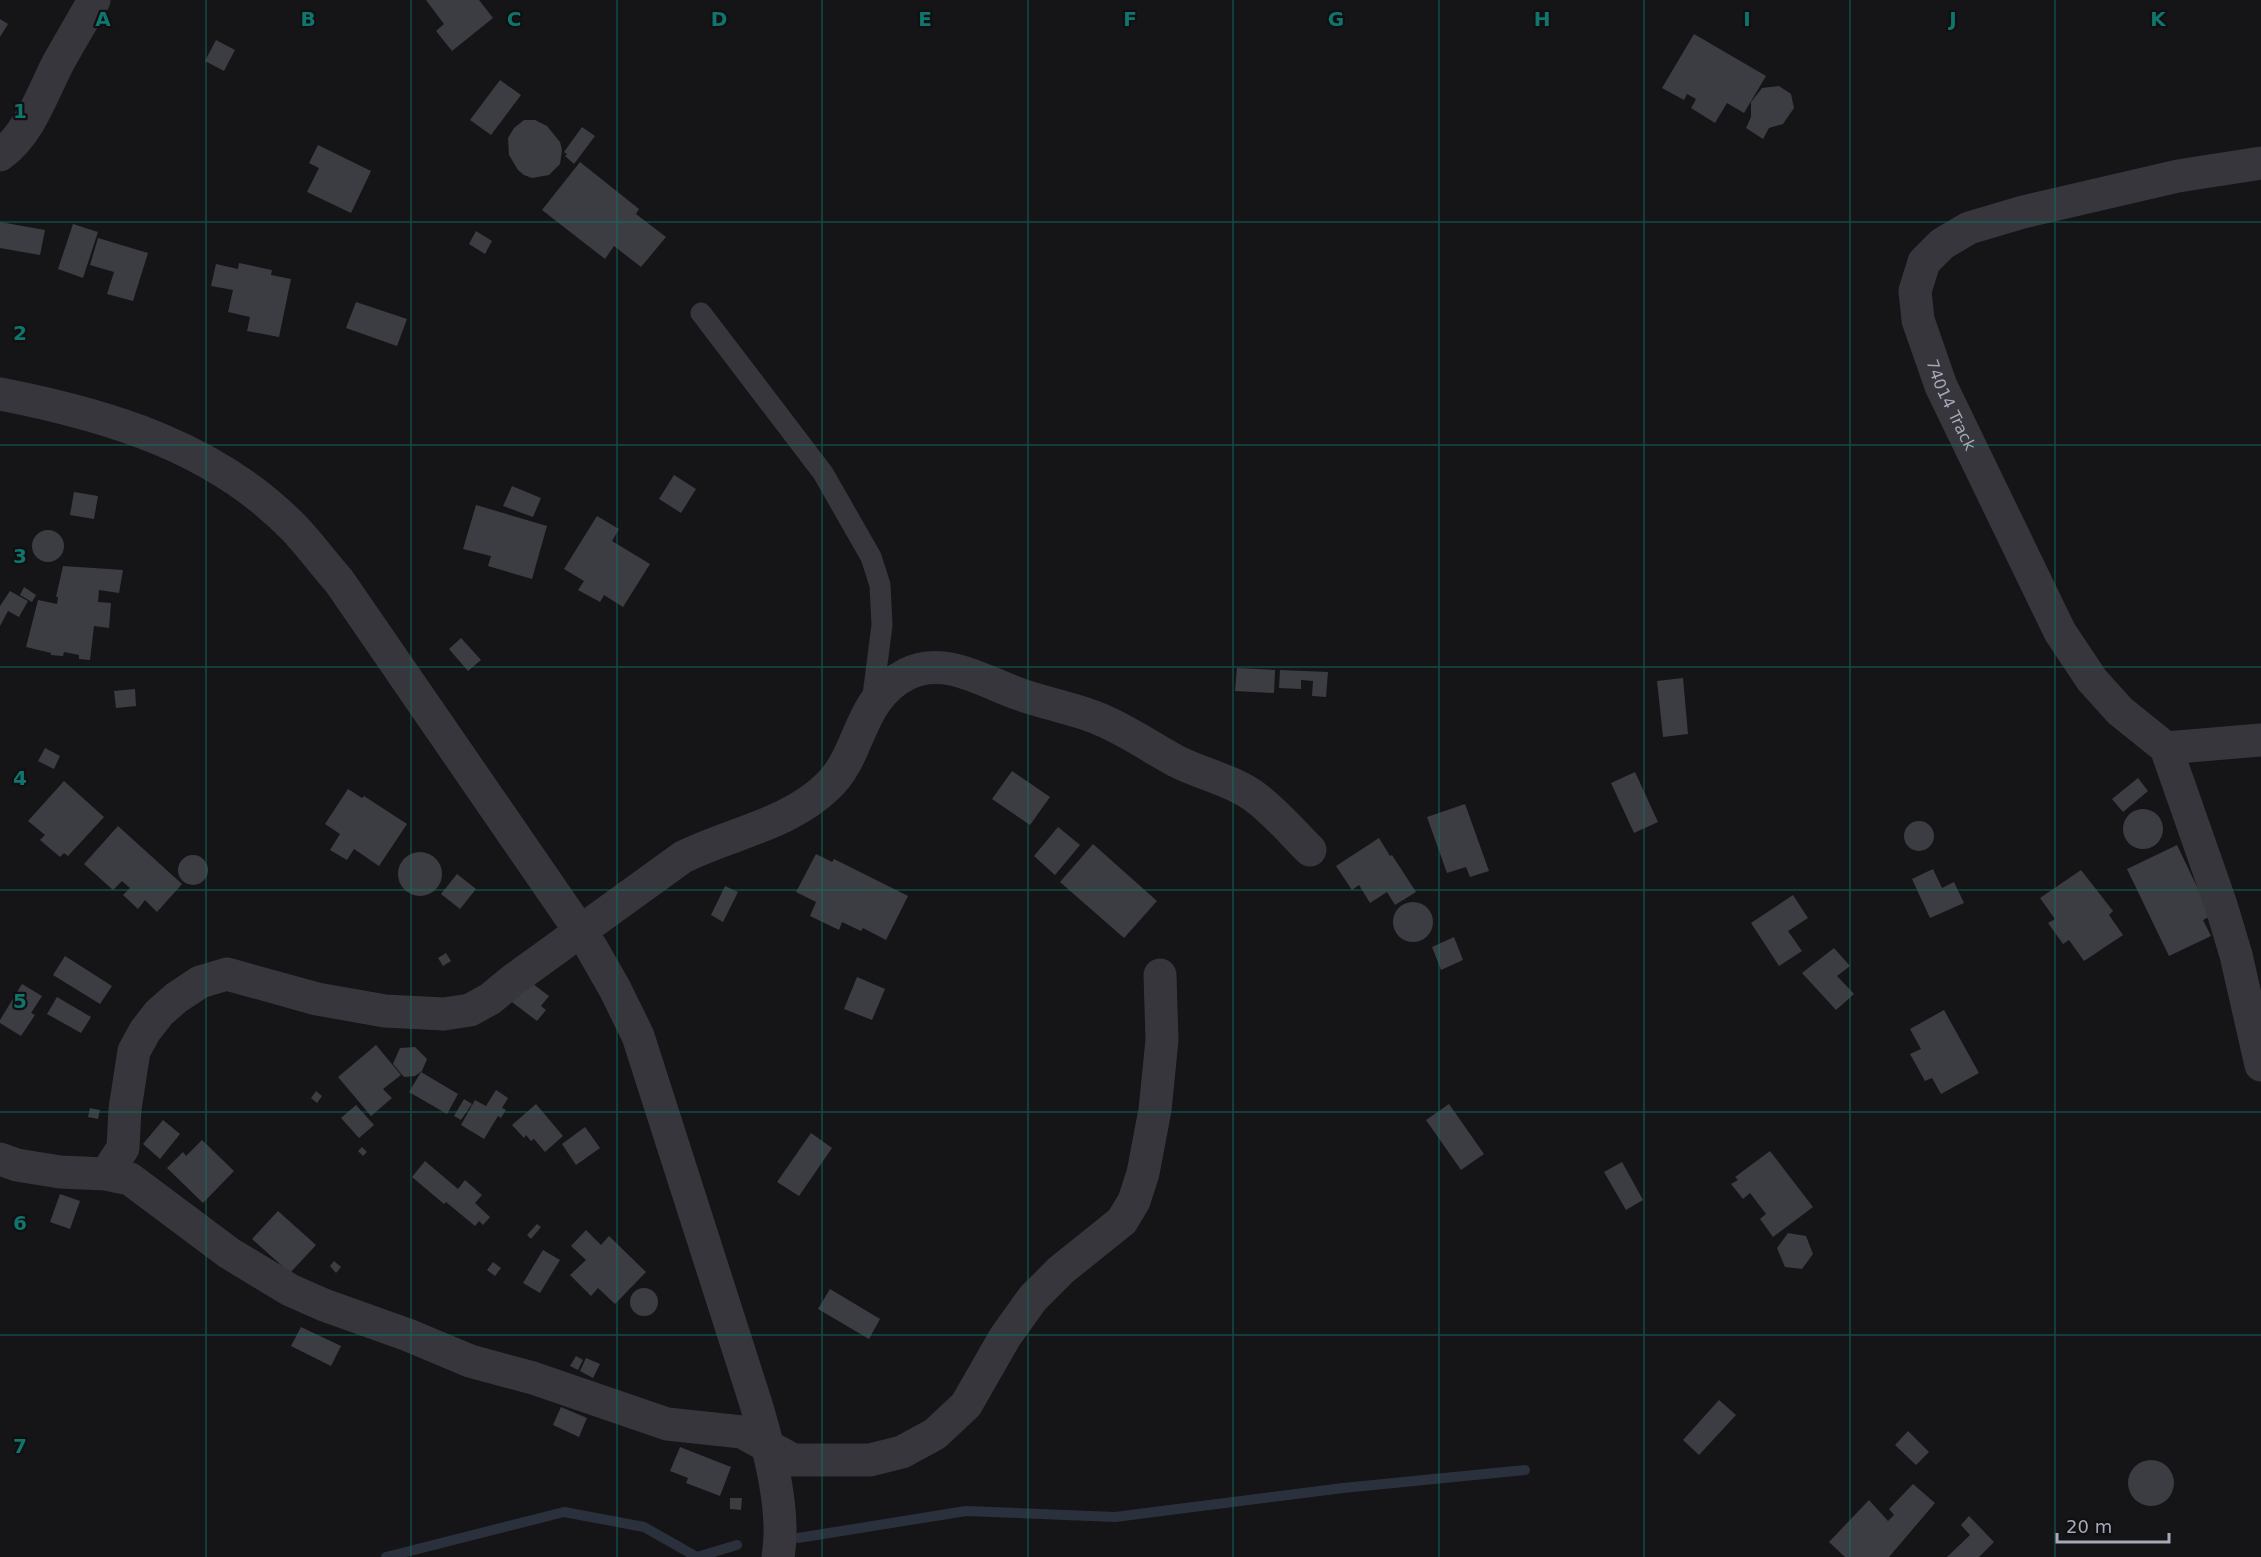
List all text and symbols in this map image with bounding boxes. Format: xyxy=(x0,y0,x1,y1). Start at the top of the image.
text: A xyxy=(95,7,111,31)
text: B xyxy=(300,7,316,31)
text: C xyxy=(507,7,521,31)
text: D xyxy=(711,7,727,31)
text: E xyxy=(918,7,932,31)
text: F xyxy=(1123,7,1137,31)
text: G xyxy=(1328,7,1344,31)
text: H xyxy=(1534,7,1550,31)
text: I xyxy=(1743,7,1751,31)
text: J xyxy=(1947,7,1957,31)
text: K xyxy=(2150,7,2167,31)
text: 1 xyxy=(13,99,27,123)
text: 2 xyxy=(13,321,27,345)
street label: 74014 Track xyxy=(1923,357,1980,454)
text: 3 xyxy=(13,544,27,568)
text: 4 xyxy=(13,766,27,790)
text: 5 xyxy=(13,989,27,1013)
text: 6 xyxy=(13,1211,27,1235)
text: 7 xyxy=(13,1434,27,1458)
scale bar xyxy=(2057,1506,2170,1544)
text: 20 m xyxy=(2066,1516,2112,1537)

